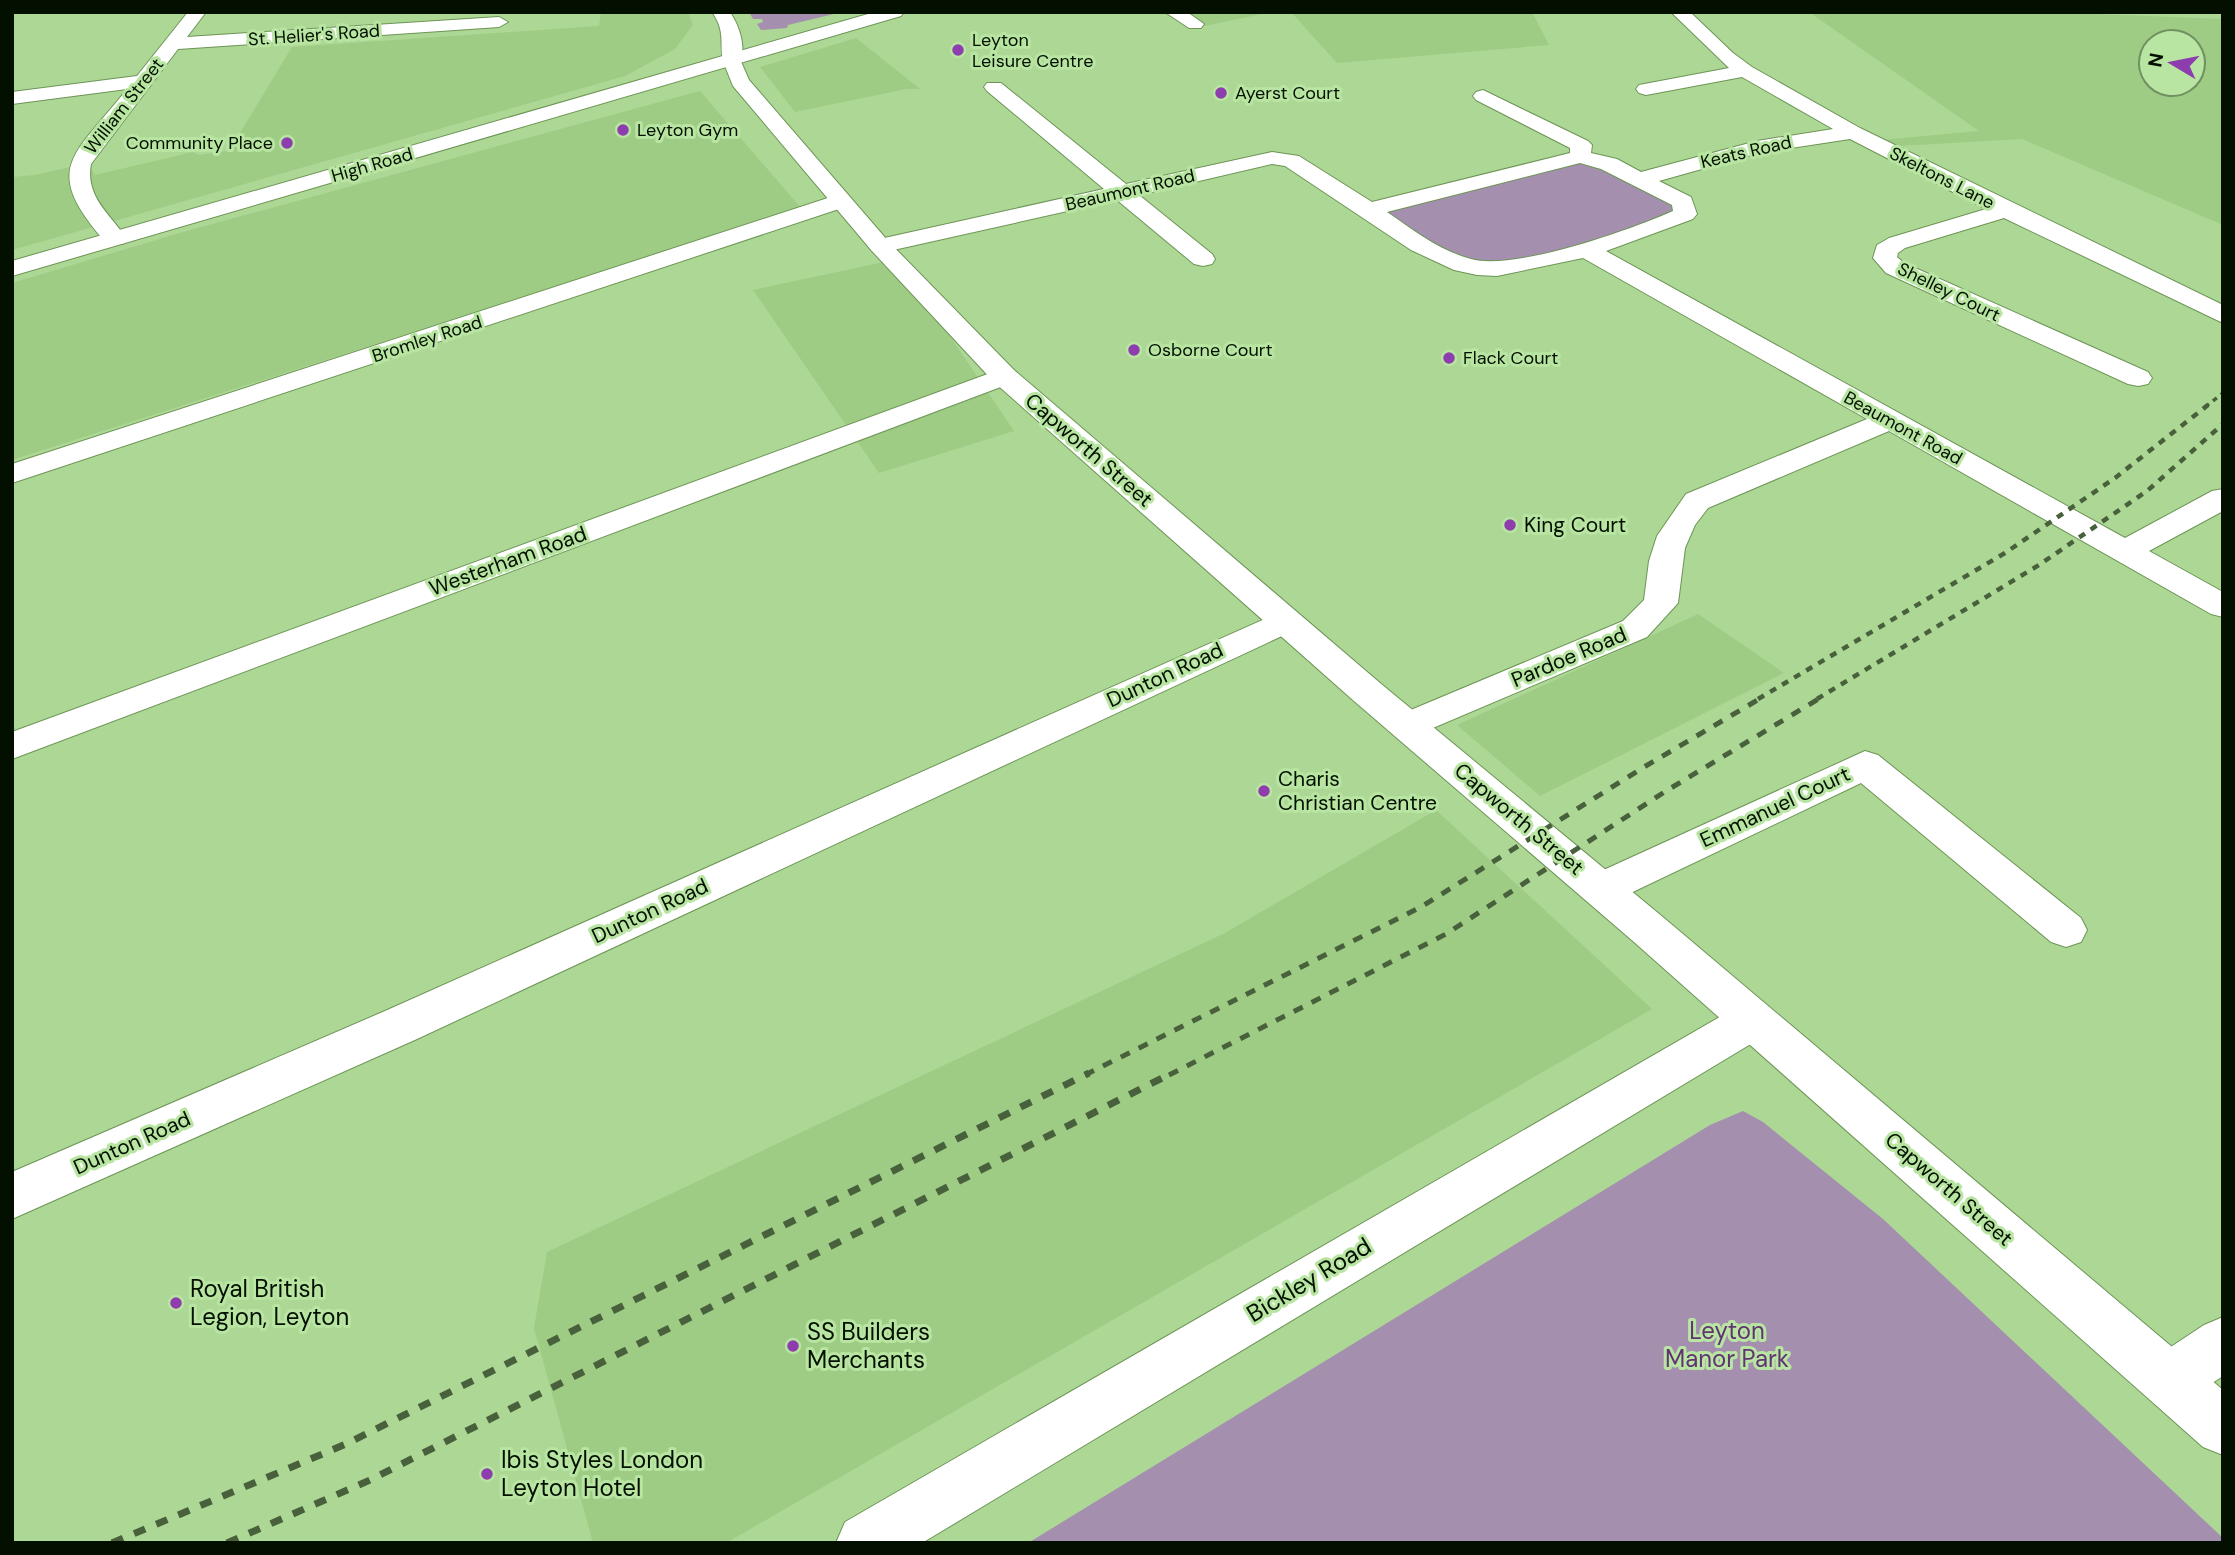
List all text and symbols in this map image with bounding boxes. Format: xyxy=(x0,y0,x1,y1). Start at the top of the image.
street label: St. Helier's Road xyxy=(247,18,381,52)
place label: Leyton Leisure Centre xyxy=(972,28,1093,73)
north arrow xyxy=(2137,28,2207,98)
marker: Leyton Leisure Centre xyxy=(950,42,966,58)
text: N xyxy=(2142,51,2169,69)
street label: William Street xyxy=(79,53,169,159)
place label: Ayerst Court xyxy=(1235,81,1340,105)
marker: Ayerst Court xyxy=(1213,85,1229,101)
place label: Leyton Gym xyxy=(637,118,738,142)
marker: Leyton Gym xyxy=(615,122,631,138)
street label: Keats Road xyxy=(1698,130,1794,174)
place label: Community Place xyxy=(126,131,273,155)
marker: Community Place xyxy=(279,135,295,151)
street label: Skeltons Lane xyxy=(1886,141,1998,215)
street label: High Road xyxy=(328,142,416,188)
street label: Beaumont Road xyxy=(1063,163,1197,217)
street label: Shelley Court xyxy=(1894,257,2004,327)
street label: Bromley Road xyxy=(369,310,485,368)
place label: Osborne Court xyxy=(1148,338,1273,362)
marker: Osborne Court xyxy=(1126,342,1142,358)
place label: Flack Court xyxy=(1463,346,1558,370)
marker: Flack Court xyxy=(1441,350,1457,366)
street label: Beaumont Road xyxy=(1839,386,1967,470)
street label: Capworth Street xyxy=(1019,387,1159,513)
place label: King Court xyxy=(1524,511,1626,539)
marker: King Court xyxy=(1502,517,1518,533)
street label: Westerham Road xyxy=(425,520,591,602)
street label: Pardoe Road xyxy=(1507,620,1631,694)
street label: Dunton Road xyxy=(1102,636,1228,714)
street label: Capworth Street xyxy=(1449,757,1589,881)
street label: Emmanuel Court xyxy=(1695,760,1855,854)
place label: Charis Christian Centre xyxy=(1278,765,1437,817)
marker: Charis Christian Centre xyxy=(1256,783,1272,799)
street label: Dunton Road xyxy=(587,872,713,950)
street label: Dunton Road xyxy=(69,1105,195,1181)
street label: Capworth Street xyxy=(1879,1126,2019,1252)
street label: Bickley Road xyxy=(1241,1230,1377,1329)
place label: Royal British Legion, Leyton xyxy=(190,1273,349,1332)
marker: Royal British Legion, Leyton xyxy=(168,1295,184,1311)
park label: Leyton Manor Park xyxy=(1665,1315,1789,1374)
place label: SS Builders Merchants xyxy=(807,1316,930,1375)
marker: SS Builders Merchants xyxy=(785,1338,801,1354)
place label: Ibis Styles London Leyton Hotel xyxy=(501,1444,703,1503)
marker: Ibis Styles London Leyton Hotel xyxy=(479,1466,495,1482)

